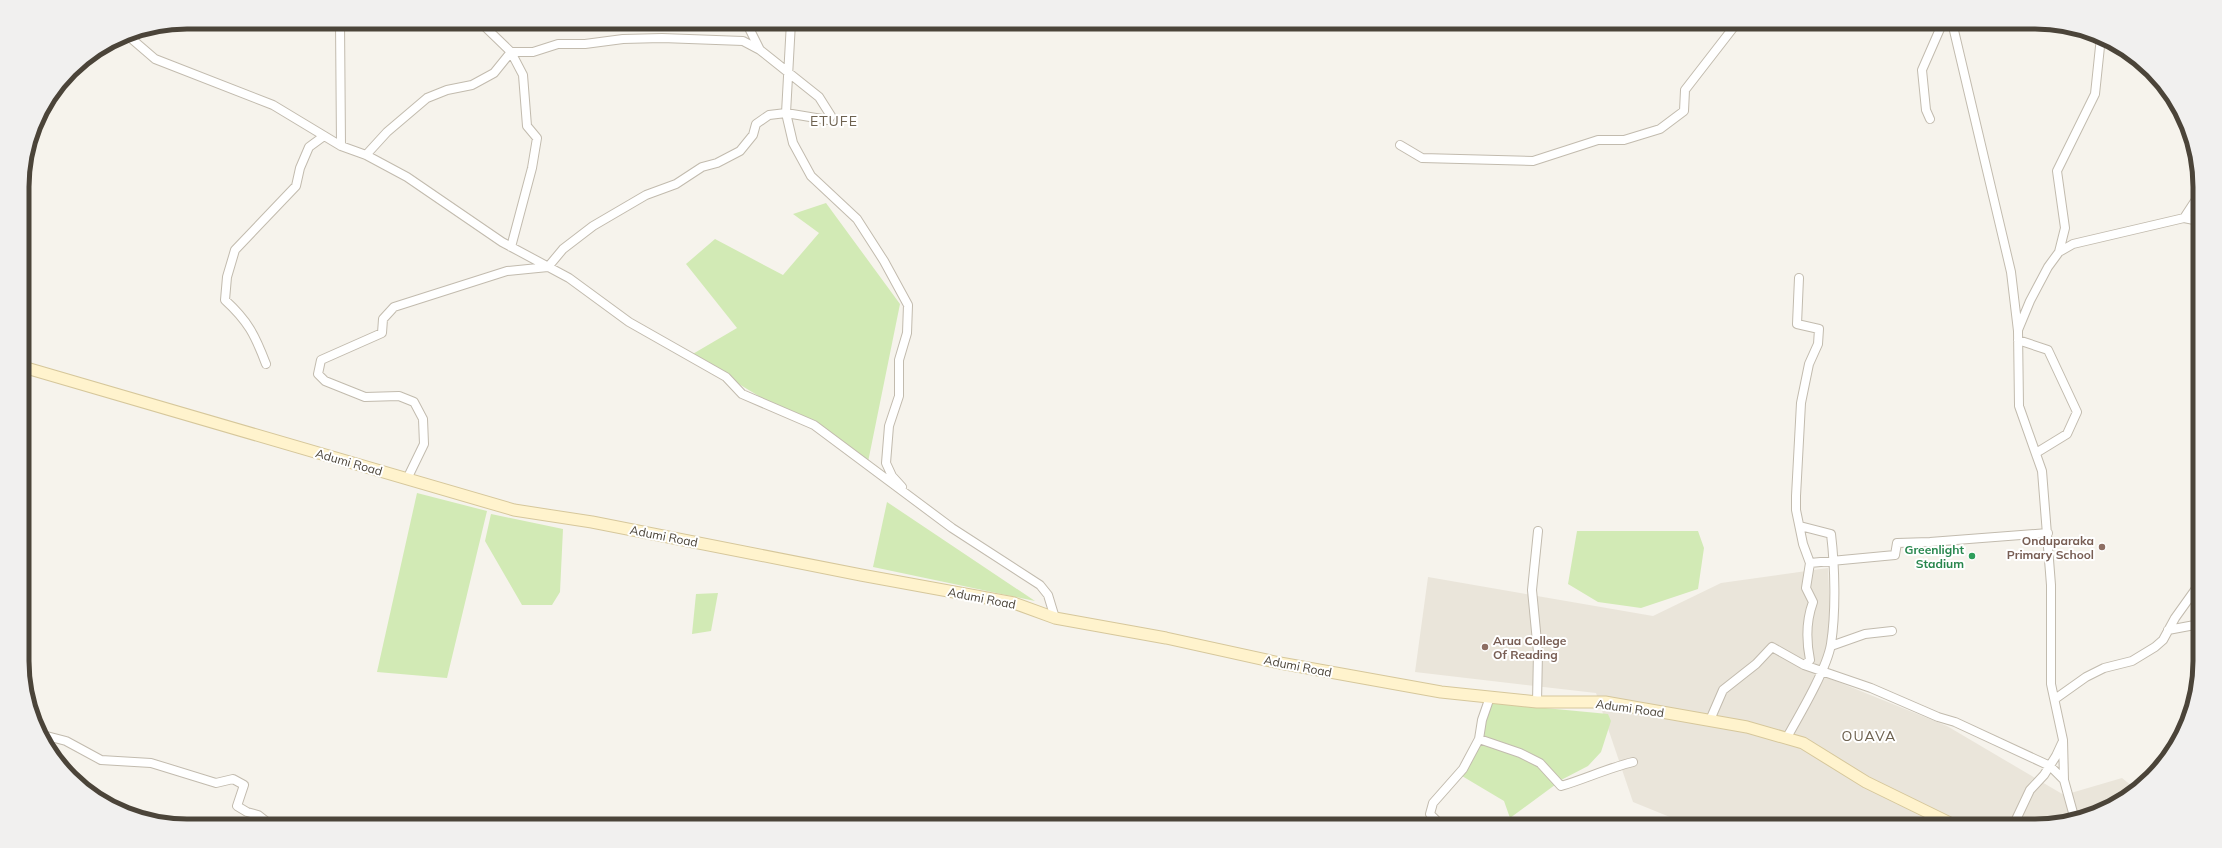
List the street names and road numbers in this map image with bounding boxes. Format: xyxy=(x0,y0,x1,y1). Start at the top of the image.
street label: Adumi Road xyxy=(314,445,384,479)
street label: Adumi Road xyxy=(629,522,699,550)
street label: Adumi Road xyxy=(947,584,1017,612)
street label: Adumi Road xyxy=(1263,652,1333,680)
street label: Adumi Road xyxy=(1595,696,1665,720)

